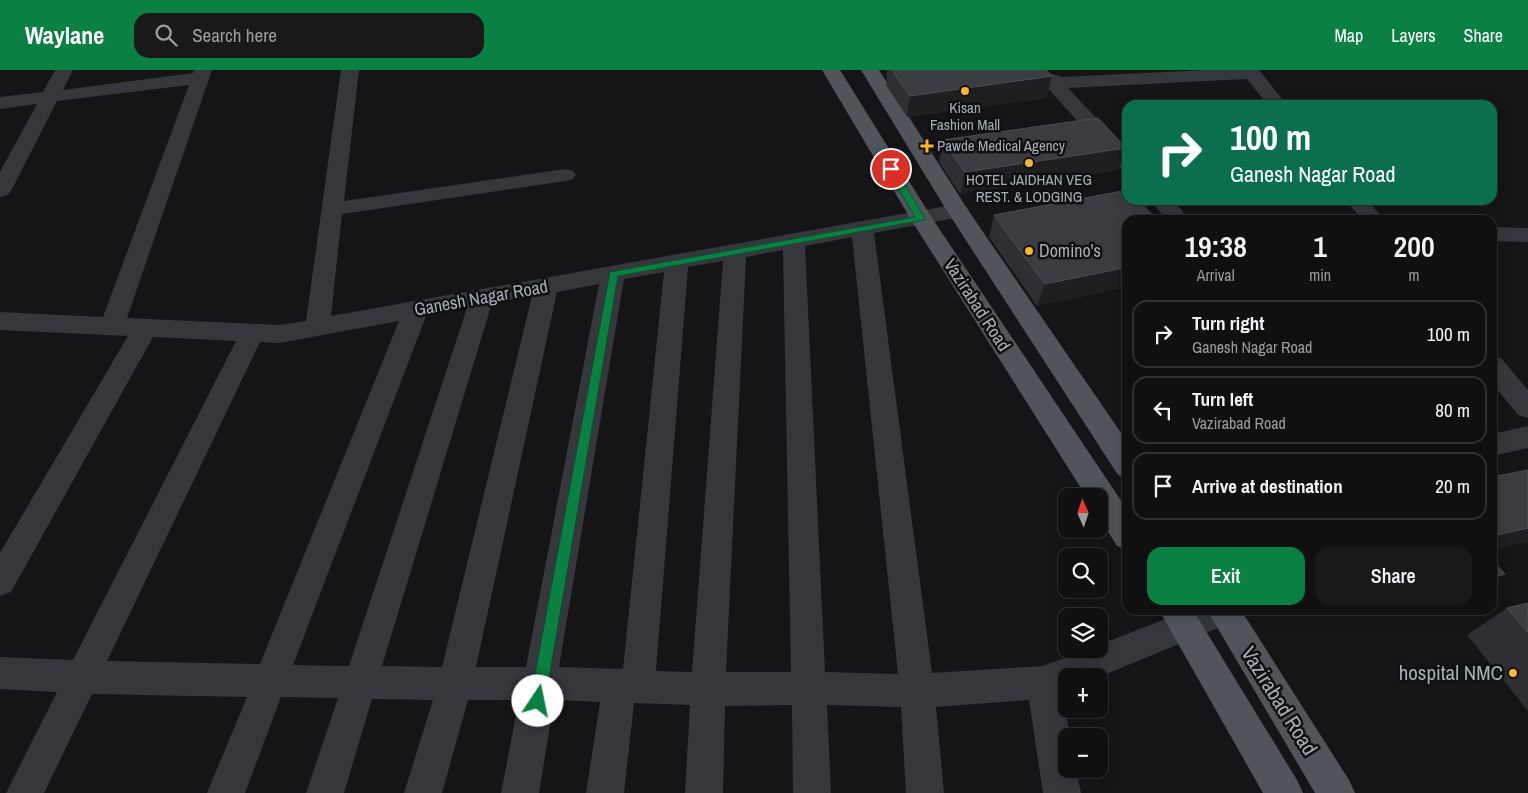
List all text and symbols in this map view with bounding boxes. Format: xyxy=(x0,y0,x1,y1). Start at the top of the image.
search box xyxy=(134,13,484,58)
text: Waylane xyxy=(25,19,104,51)
icon: search xyxy=(152,21,180,49)
text: Search here xyxy=(192,22,277,48)
text: Map xyxy=(1335,23,1363,48)
text: Layers xyxy=(1391,23,1436,48)
text: Share xyxy=(1464,23,1503,48)
marker: Kisan Fashion Mall xyxy=(959,85,971,97)
place label: Kisan Fashion Mall xyxy=(930,97,1000,135)
text: 100 m xyxy=(1230,114,1311,161)
icon: right xyxy=(1147,120,1212,185)
place label: Pawde Medical Agency xyxy=(937,135,1066,156)
marker: Pawde Medical Agency xyxy=(921,140,933,152)
pin xyxy=(870,148,912,190)
icon: arrive xyxy=(877,155,905,183)
marker: HOTEL JAIDHAN VEG REST. & LODGING xyxy=(1023,157,1035,169)
text: Ganesh Nagar Road xyxy=(1230,159,1395,189)
place label: HOTEL JAIDHAN VEG REST. & LODGING xyxy=(966,169,1092,207)
text: 19:38 xyxy=(1184,226,1247,266)
text: 1 xyxy=(1313,226,1327,266)
text: 200 xyxy=(1394,226,1435,266)
place label: Domino's xyxy=(1039,238,1101,263)
marker: Domino's xyxy=(1023,245,1035,257)
street label: Vazirabad Road xyxy=(938,254,1017,356)
text: Arrival xyxy=(1197,264,1235,286)
text: min xyxy=(1309,264,1331,286)
text: m xyxy=(1409,264,1420,286)
street label: Ganesh Nagar Road xyxy=(412,273,550,322)
text: Turn right xyxy=(1192,310,1264,336)
icon: right xyxy=(1149,320,1177,348)
text: 100 m xyxy=(1427,321,1470,347)
text: Ganesh Nagar Road xyxy=(1192,336,1312,358)
text: Turn left xyxy=(1192,386,1253,412)
icon: left xyxy=(1149,396,1177,424)
text: 80 m xyxy=(1435,397,1470,423)
text: Vazirabad Road xyxy=(1192,412,1286,434)
icon: arrive xyxy=(1149,472,1177,500)
text: Arrive at destination xyxy=(1192,473,1343,499)
text: 20 m xyxy=(1435,473,1470,499)
north arrow xyxy=(1058,488,1108,538)
map controls xyxy=(1058,488,1108,778)
button: Exit xyxy=(1147,547,1305,605)
button: Share xyxy=(1315,547,1472,605)
button: search xyxy=(1058,548,1108,598)
button: layers xyxy=(1058,608,1108,658)
street label: Vazirabad Road xyxy=(1234,641,1324,761)
place label: hospital NMC xyxy=(1399,658,1503,687)
marker: hospital NMC xyxy=(1507,667,1519,679)
button: + xyxy=(1058,668,1108,718)
position arrow xyxy=(511,674,563,726)
button: − xyxy=(1058,728,1108,778)

